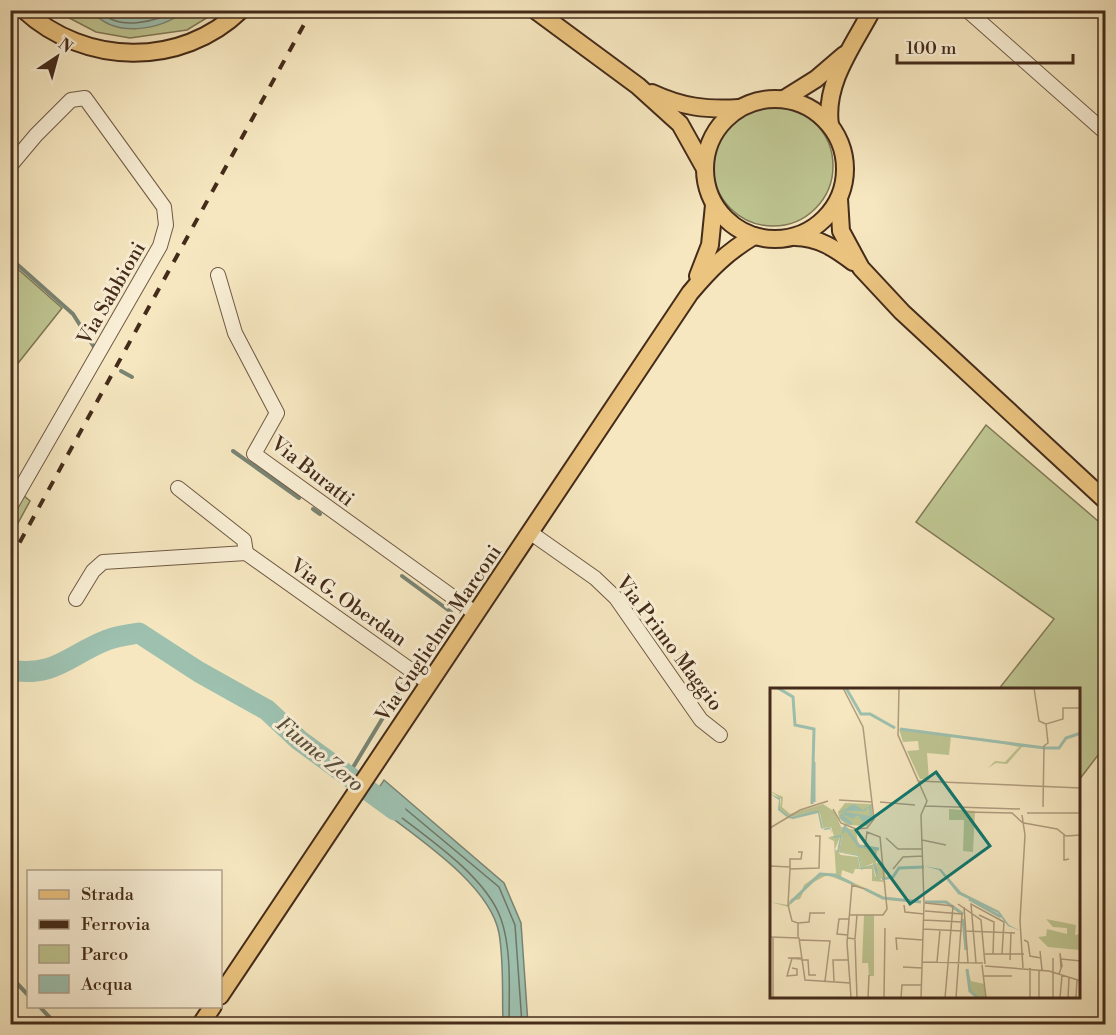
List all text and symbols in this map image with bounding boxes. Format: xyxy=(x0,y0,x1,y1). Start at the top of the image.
north arrow xyxy=(27,27,87,87)
scale bar xyxy=(897,27,1072,65)
text: N xyxy=(54,34,77,58)
text: 100 m xyxy=(906,37,957,60)
street label: Via Sabbioni xyxy=(72,237,152,351)
street label: Via Buratti xyxy=(265,431,359,513)
street label: Via Guglielmo Marconi xyxy=(370,540,508,728)
street label: Via G. Oberdan xyxy=(284,553,411,653)
street label: Via Primo Maggio xyxy=(609,571,728,716)
inset map xyxy=(770,688,1080,999)
water label: Fiume Zero xyxy=(270,712,369,798)
legend xyxy=(27,870,222,1008)
text: Strada xyxy=(81,883,135,906)
text: Ferrovia xyxy=(81,913,151,936)
text: Parco xyxy=(81,943,128,966)
text: Acqua xyxy=(80,973,133,996)

